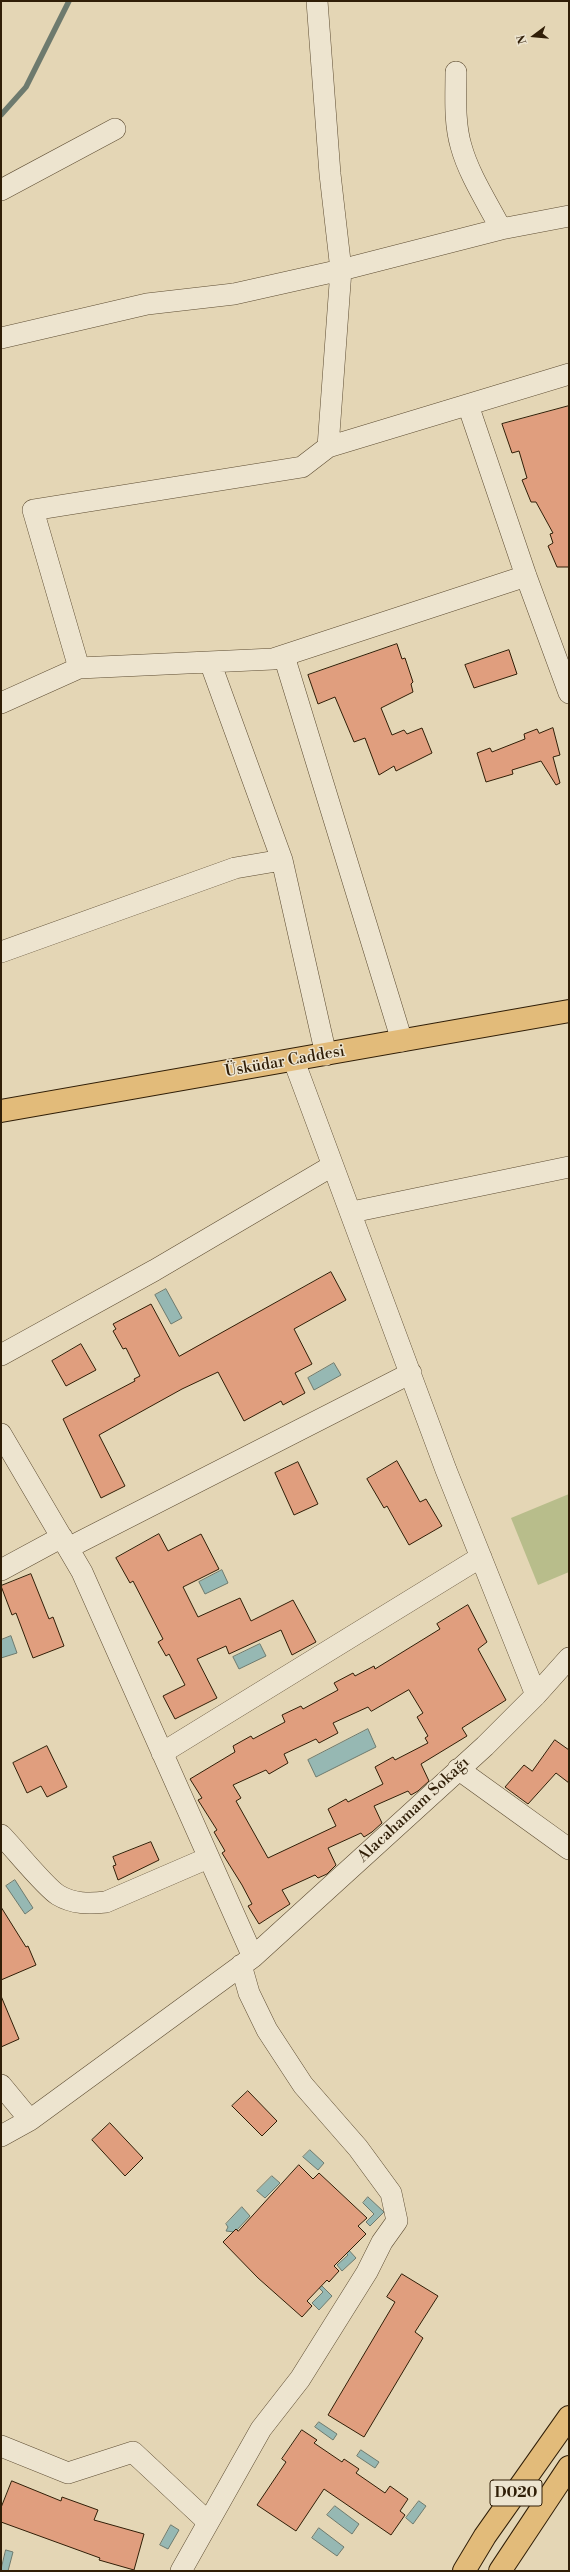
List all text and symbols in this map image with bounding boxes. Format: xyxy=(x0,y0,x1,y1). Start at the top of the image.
north arrow xyxy=(514,16,554,56)
text: N xyxy=(515,33,530,45)
street label: Üsküdar Caddesi xyxy=(223,1042,347,1082)
street label: Alacahamam Sokağı xyxy=(354,1753,474,1867)
road number: D020 xyxy=(490,2480,542,2506)

